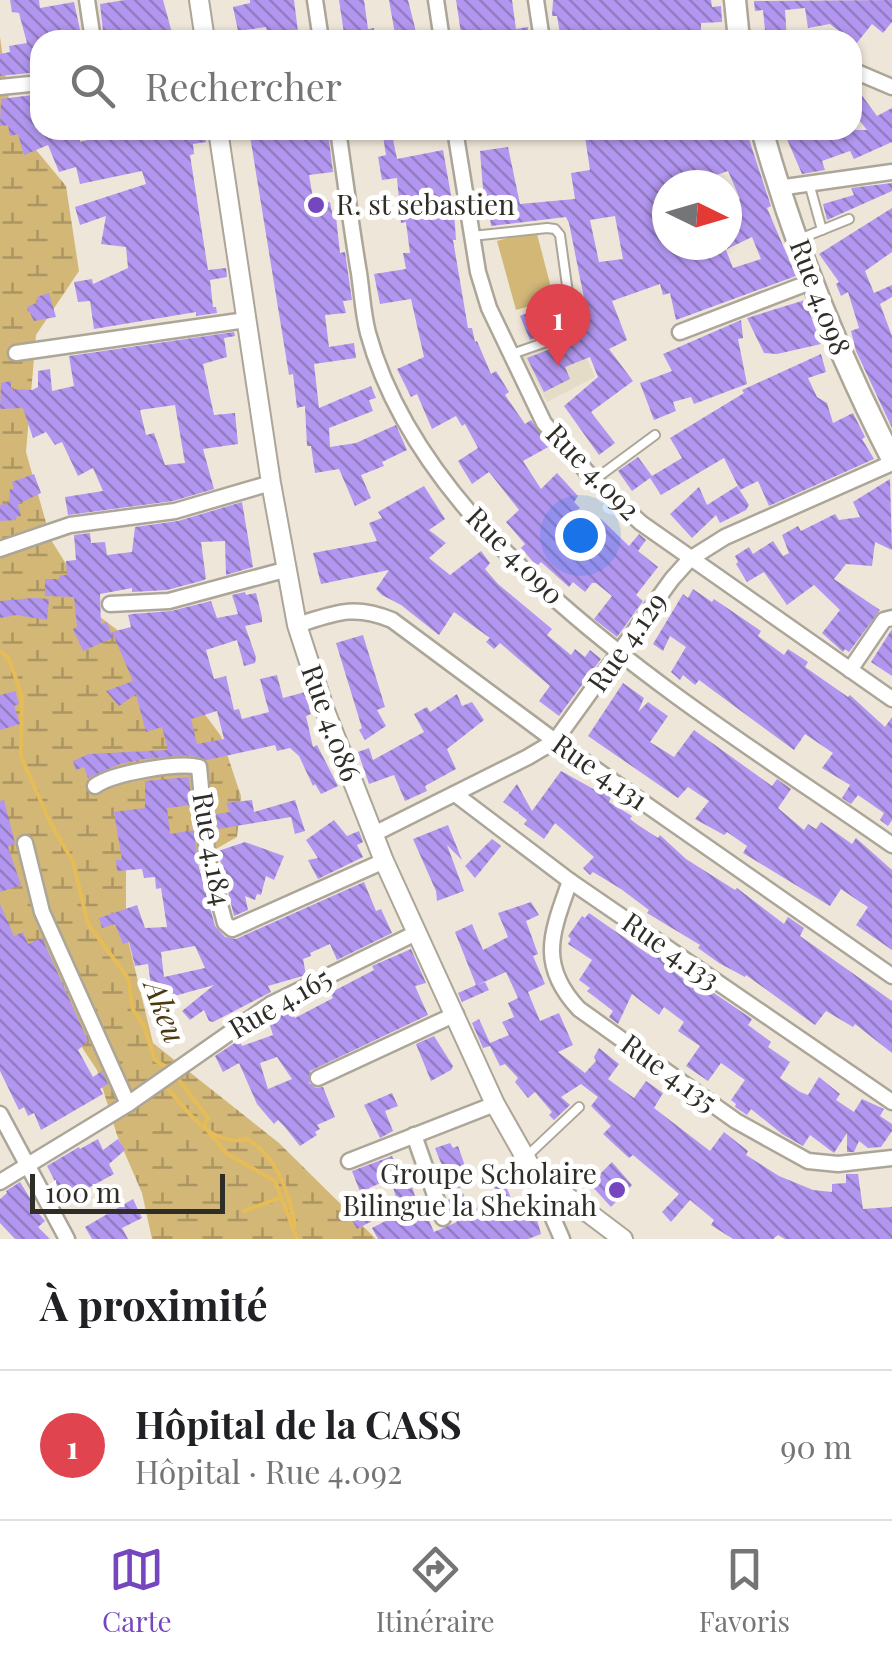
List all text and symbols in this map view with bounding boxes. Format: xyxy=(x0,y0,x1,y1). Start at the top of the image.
search box xyxy=(30,30,862,140)
icon: search xyxy=(65,58,120,113)
text: Rechercher xyxy=(145,60,342,111)
north arrow xyxy=(652,170,742,260)
place label: R. st sebastien xyxy=(336,185,515,222)
marker: R. st sebastien xyxy=(305,194,327,216)
street label: Rue 4.098 xyxy=(782,233,860,360)
pin: 1 xyxy=(526,284,590,366)
street label: Rue 4.092 xyxy=(539,415,649,527)
street label: Rue 4.090 xyxy=(459,498,573,612)
your location xyxy=(555,510,606,561)
street label: Rue 4.129 xyxy=(578,584,674,698)
street label: Rue 4.086 xyxy=(294,659,371,786)
street label: Rue 4.131 xyxy=(546,724,656,817)
street label: Rue 4.184 xyxy=(185,789,242,908)
street label: Rue 4.133 xyxy=(616,903,728,997)
street label: Rue 4.165 xyxy=(221,958,337,1046)
water label: Akeu xyxy=(135,971,196,1048)
street label: Rue 4.135 xyxy=(615,1025,725,1119)
place label: Groupe Scholaire Bilingue la Shekinah xyxy=(342,1154,598,1223)
scale bar xyxy=(30,1169,225,1214)
text: 100 m xyxy=(45,1173,121,1210)
marker: Groupe Scholaire Bilingue la Shekinah xyxy=(606,1179,628,1201)
text: À proximité xyxy=(40,1276,268,1332)
text: Hôpital de la CASS xyxy=(135,1398,462,1449)
text: 1 xyxy=(66,1424,79,1467)
text: 90 m xyxy=(780,1424,852,1467)
text: Hôpital · Rue 4.092 xyxy=(135,1449,402,1492)
tab: Carte xyxy=(102,1542,172,1639)
tab: Itinéraire xyxy=(376,1542,495,1639)
tab: Favoris xyxy=(699,1542,790,1639)

